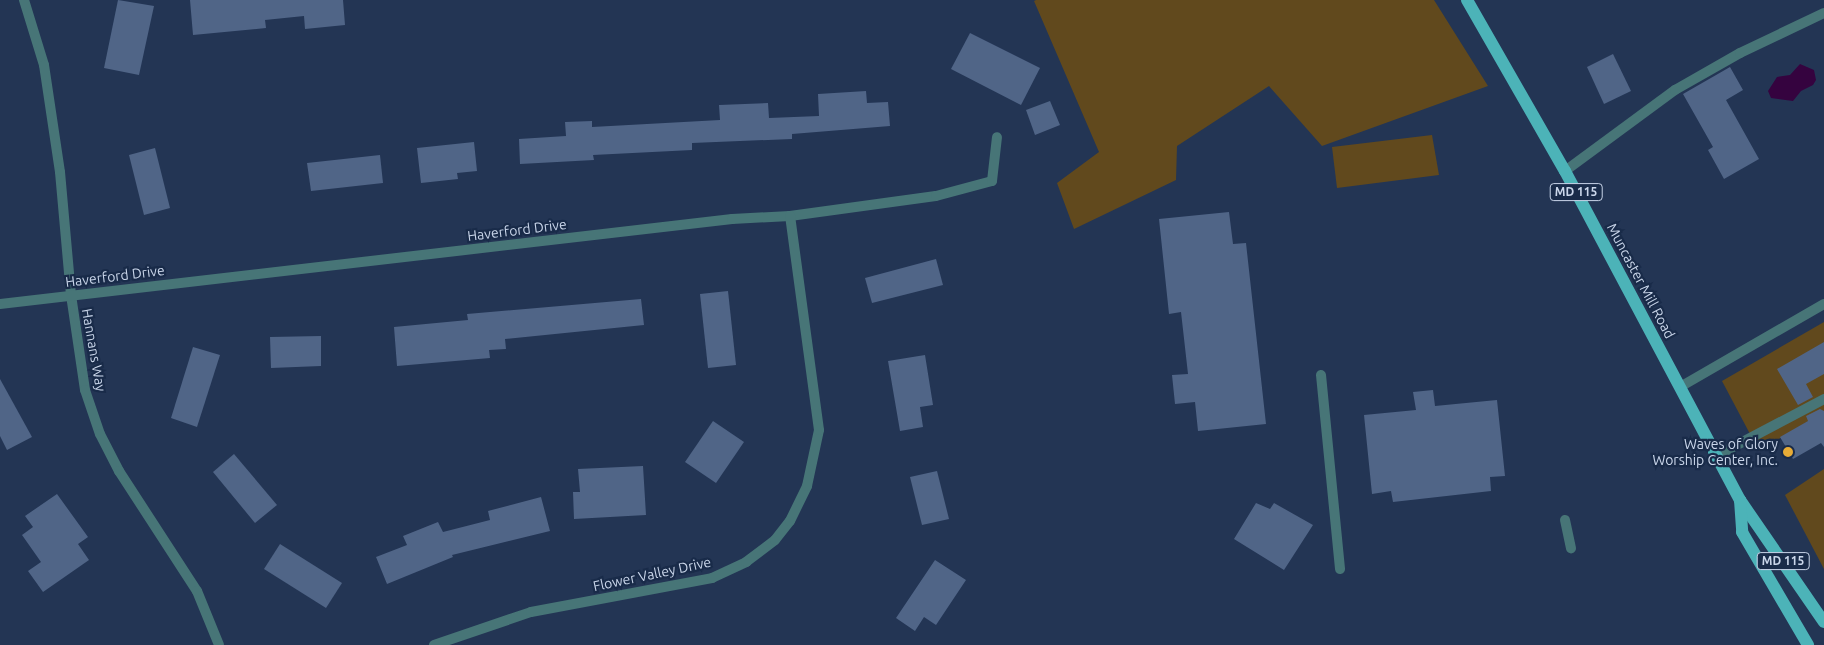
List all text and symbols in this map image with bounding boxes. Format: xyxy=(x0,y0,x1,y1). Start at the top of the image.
road number: MD 115 xyxy=(1548,182,1604,202)
street label: Haverford Drive xyxy=(466,216,568,244)
street label: Muncaster Mill Road xyxy=(1604,221,1678,341)
street label: Haverford Drive xyxy=(64,262,166,290)
street label: Hannans Way xyxy=(78,307,110,393)
place label: Waves of Glory Worship Center, Inc. xyxy=(1652,436,1778,468)
marker: Waves of Glory Worship Center, Inc. xyxy=(1782,446,1794,458)
road number: MD 115 xyxy=(1756,552,1810,570)
street label: Flower Valley Drive xyxy=(591,553,713,595)

